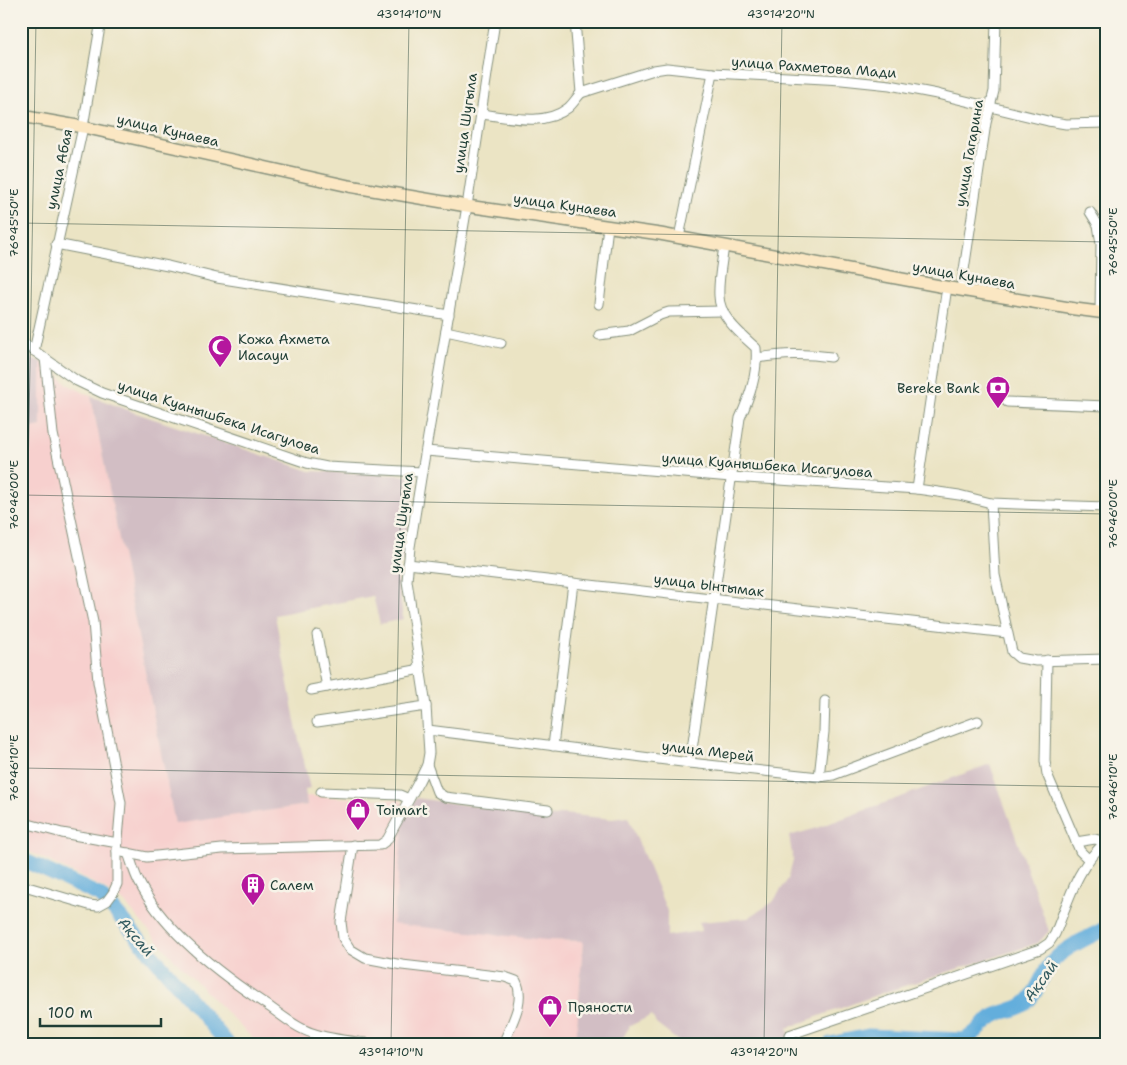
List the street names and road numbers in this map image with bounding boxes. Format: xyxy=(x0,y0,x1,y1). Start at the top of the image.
street label: улица Рахметова Мади xyxy=(731,52,897,82)
street label: улица Шугыла xyxy=(449,71,481,174)
street label: улица Гагарина xyxy=(951,98,987,208)
street label: улица Кунаева xyxy=(115,110,221,151)
street label: улица Абая xyxy=(42,127,76,211)
street label: улица Кунаева xyxy=(512,189,618,221)
street label: улица Кунаева xyxy=(911,257,1017,293)
street label: улица Куанышбека Исагулова xyxy=(116,376,323,458)
street label: улица Куанышбека Исагулова xyxy=(661,449,873,481)
street label: улица Шугыла xyxy=(385,471,417,574)
street label: улица Ынтымак xyxy=(653,569,766,601)
street label: улица Мерей xyxy=(661,736,755,766)

